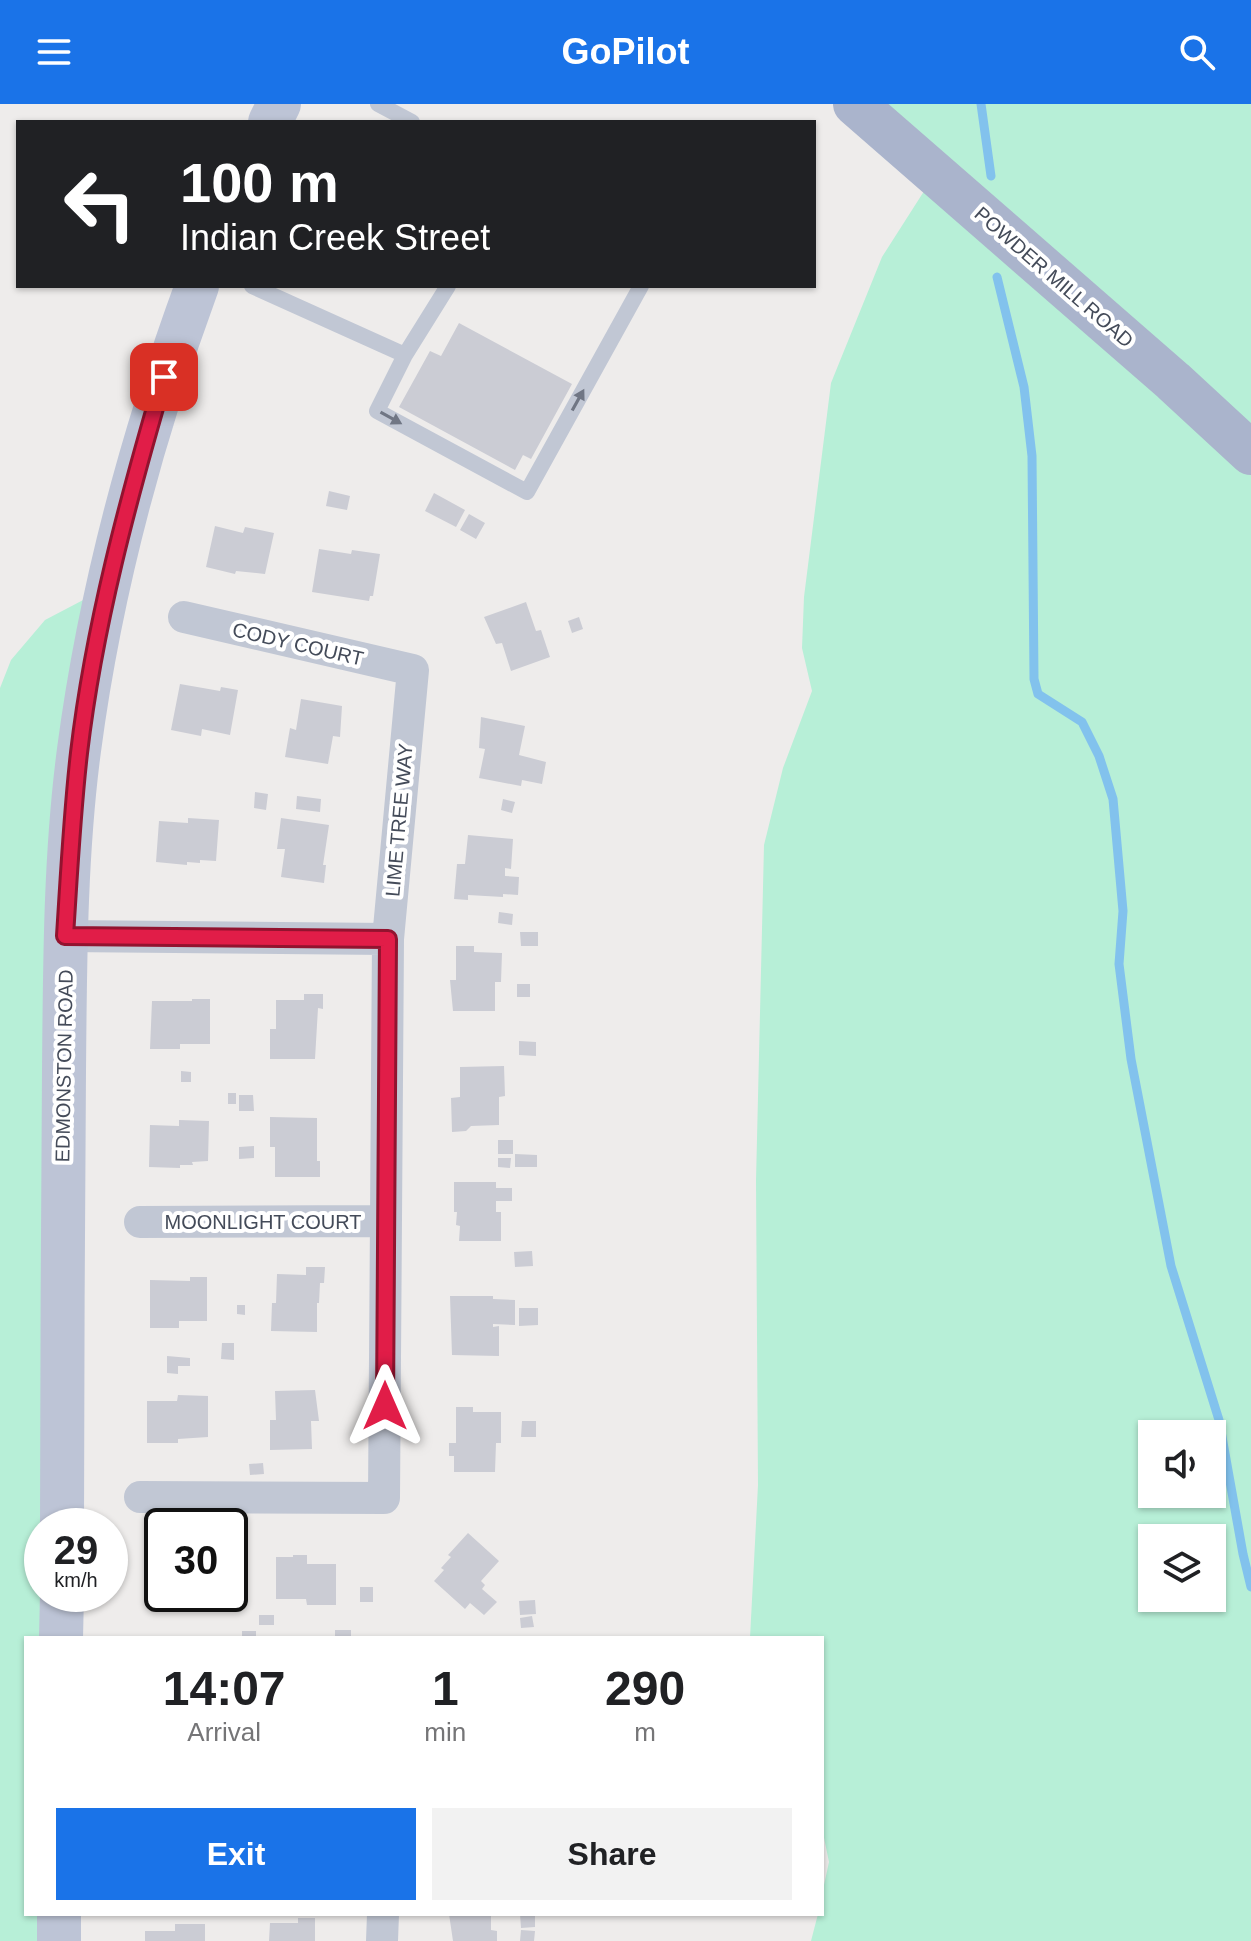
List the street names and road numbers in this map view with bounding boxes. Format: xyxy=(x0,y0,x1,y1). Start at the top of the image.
street label: POWDER MILL ROAD xyxy=(970,202,1138,352)
street label: CODY COURT xyxy=(230,618,366,670)
street label: LIME TREE WAY xyxy=(381,742,417,898)
street label: EDMONSTON ROAD xyxy=(51,969,77,1163)
street label: MOONLIGHT COURT xyxy=(164,1211,362,1233)

